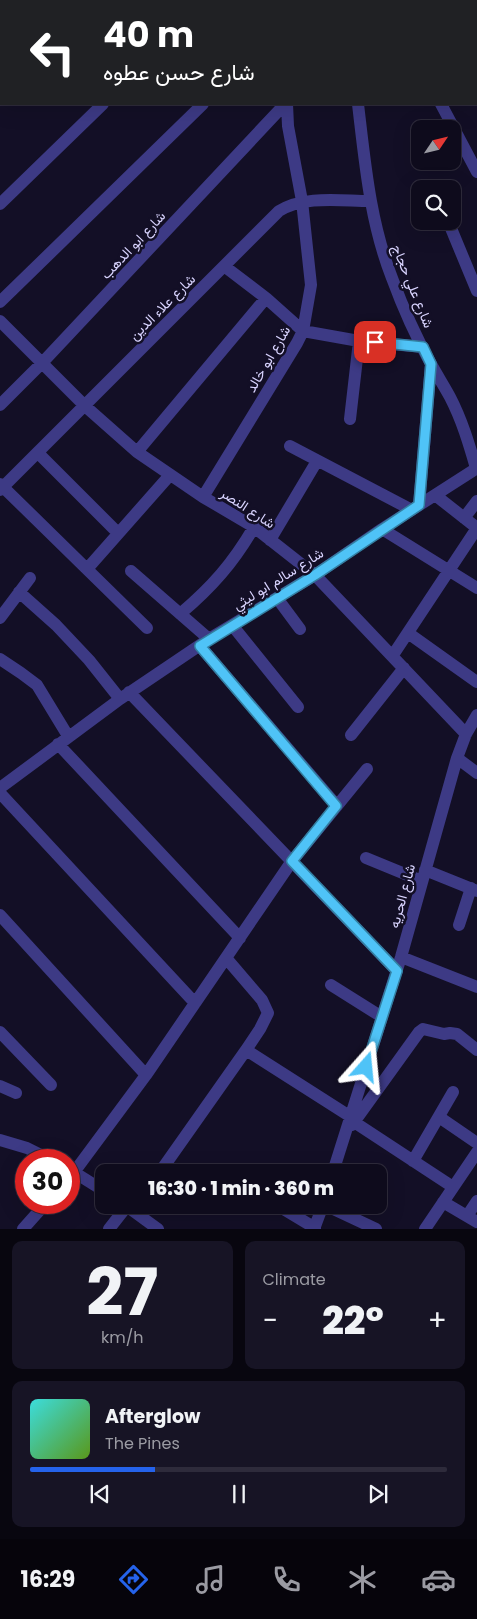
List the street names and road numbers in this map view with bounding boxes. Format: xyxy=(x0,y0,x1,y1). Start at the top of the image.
street label: شارع ابو الدهب xyxy=(96,206,171,284)
street label: شارع علي حجاج xyxy=(385,241,439,331)
street label: شارع علاء الدين xyxy=(124,269,200,345)
street label: شارع ابو خالد xyxy=(241,322,296,396)
street label: شارع النصر xyxy=(215,482,279,534)
street label: شارع سالم ابو ليثي xyxy=(229,543,328,617)
street label: شارع الحريه xyxy=(384,862,421,931)

